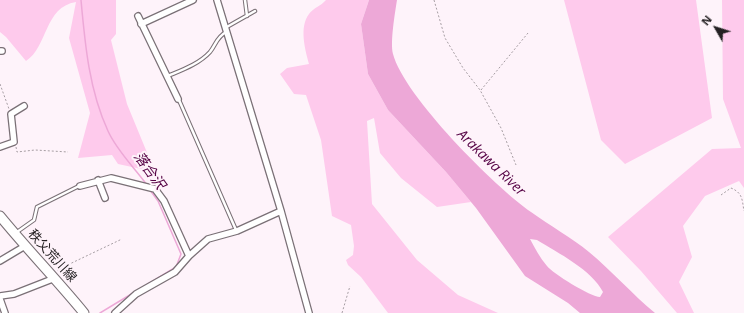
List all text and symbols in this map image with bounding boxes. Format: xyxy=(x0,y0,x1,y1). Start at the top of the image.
north arrow xyxy=(696,8,736,48)
text: N xyxy=(698,12,715,28)
water label: Arakawa River xyxy=(453,126,529,200)
water label: 落合沢 xyxy=(130,149,168,193)
street label: 秩父荒川線 xyxy=(24,227,80,285)

